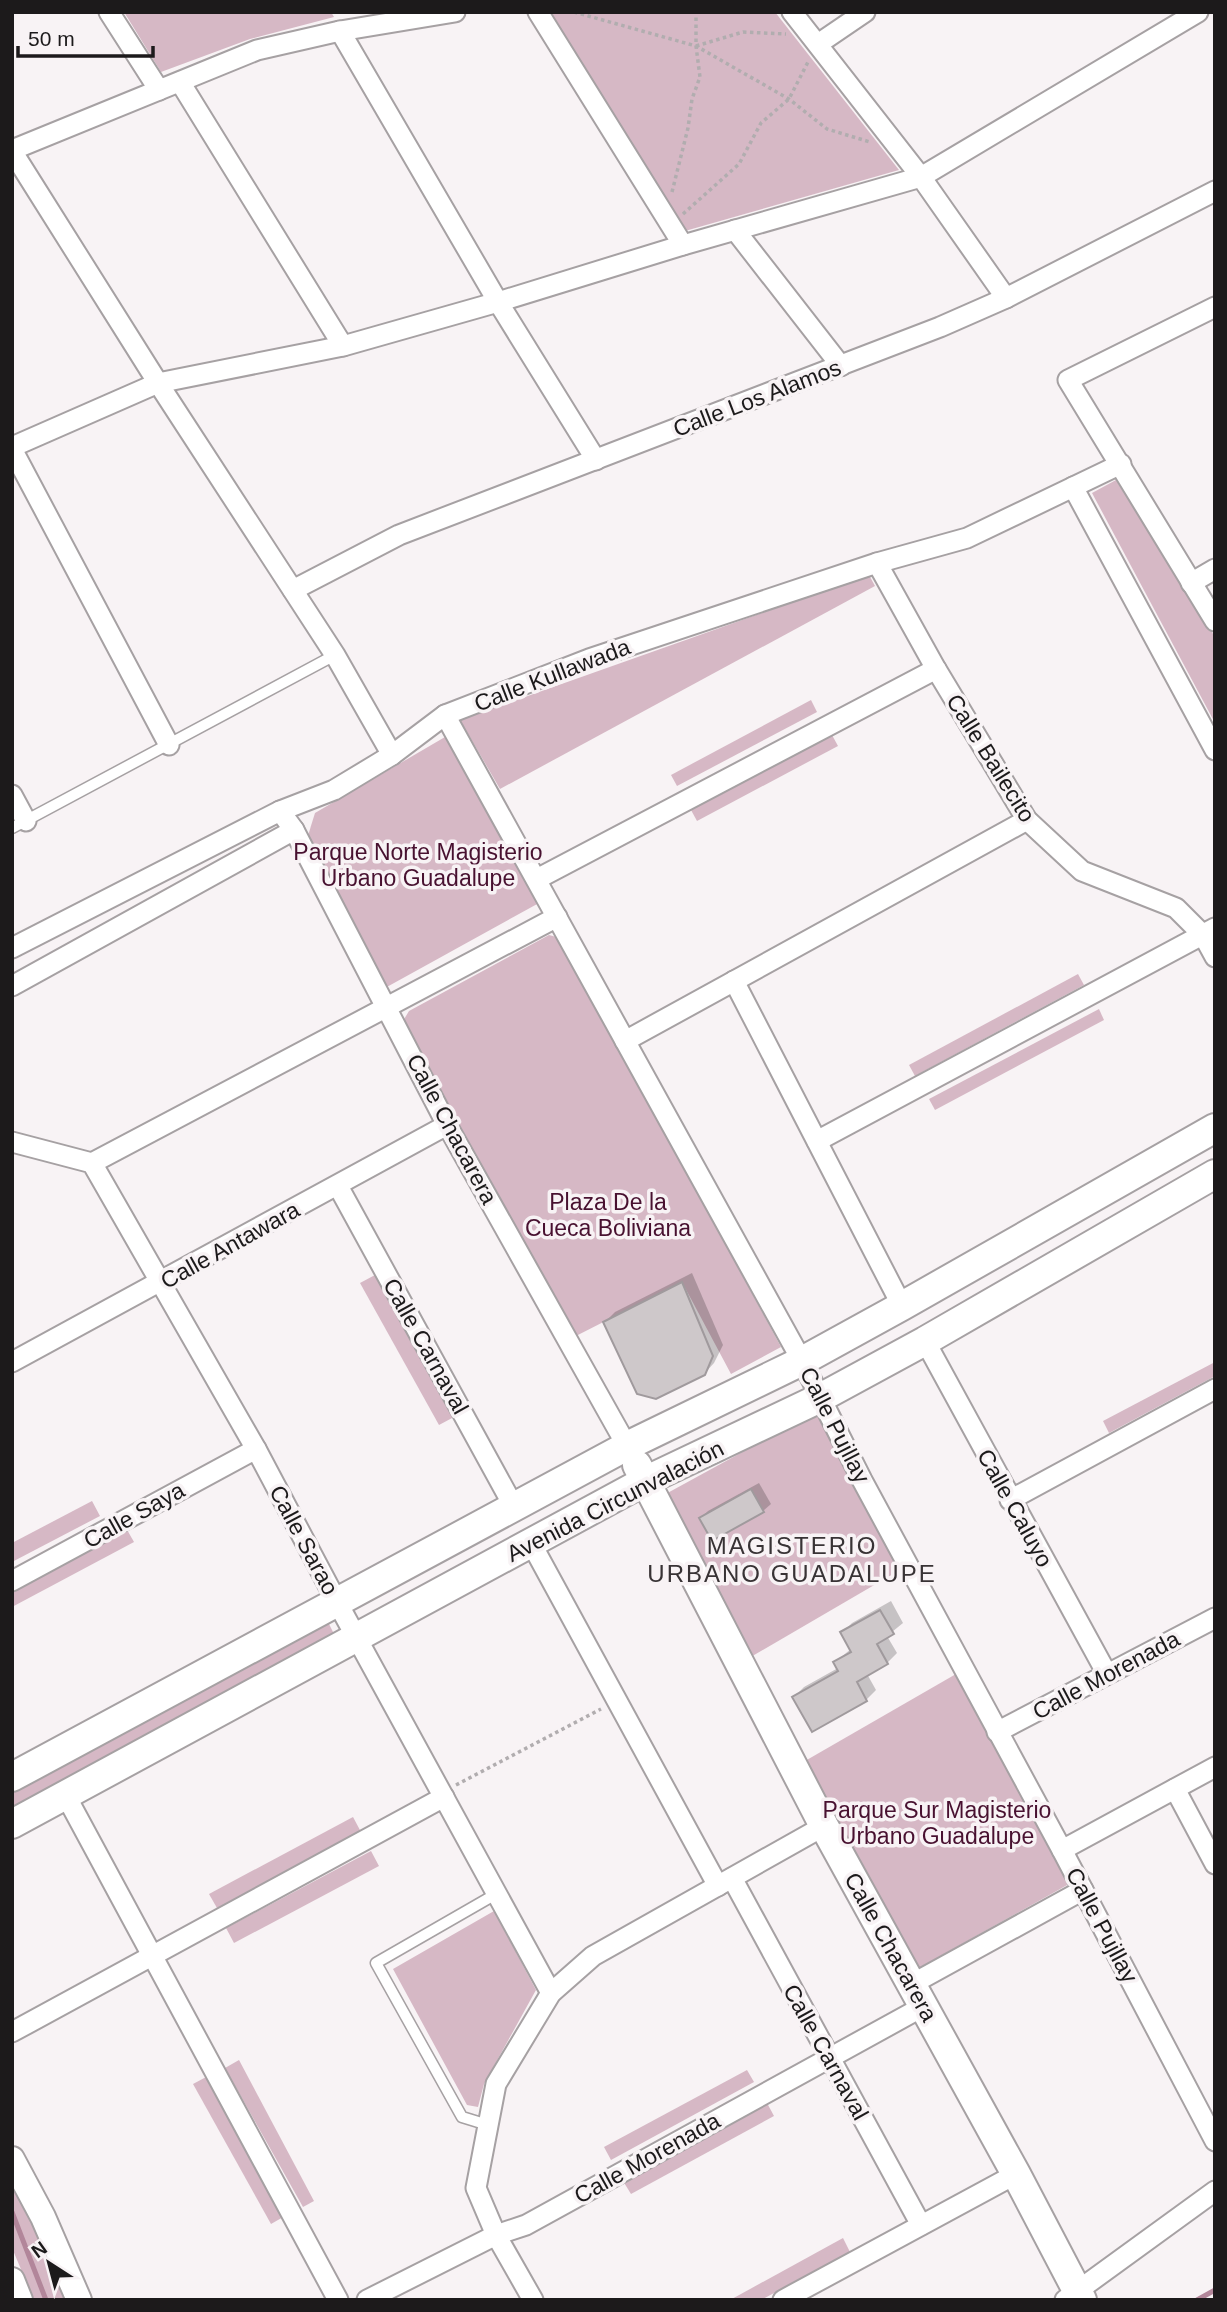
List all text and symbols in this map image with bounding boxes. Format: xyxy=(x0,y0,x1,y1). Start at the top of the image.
scale bar xyxy=(18,14,152,58)
text: 50 m xyxy=(28,27,75,50)
street label: Calle Los Alamos xyxy=(669,354,845,442)
street label: Calle Kullawada xyxy=(470,633,634,717)
street label: Calle Bailecito xyxy=(941,689,1041,827)
park label: Parque Norte Magisterio Urbano Guadalupe xyxy=(293,839,543,891)
street label: Calle Chacarera xyxy=(402,1050,503,1209)
park label: Plaza De la Cueca Boliviana xyxy=(525,1189,691,1241)
street label: Calle Antawara xyxy=(156,1196,304,1294)
street label: Calle Carnaval xyxy=(378,1274,474,1418)
street label: Calle Pujllay xyxy=(795,1363,876,1488)
street label: Avenida Circunvalación xyxy=(502,1435,728,1567)
street label: Calle Caluyo xyxy=(972,1445,1058,1571)
street label: Calle Saya xyxy=(79,1477,189,1553)
street label: Calle Sarao xyxy=(264,1481,344,1599)
district label: MAGISTERIO URBANO GUADALUPE xyxy=(647,1532,937,1587)
street label: Calle Morenada xyxy=(1028,1625,1184,1725)
park label: Parque Sur Magisterio Urbano Guadalupe xyxy=(823,1797,1051,1849)
street label: Calle Pujllay xyxy=(1061,1863,1143,1987)
street label: Calle Chacarera xyxy=(839,1868,943,2026)
street label: Calle Carnaval xyxy=(778,1980,874,2124)
street label: Calle Morenada xyxy=(570,2107,724,2209)
north arrow xyxy=(14,2228,84,2298)
text: N xyxy=(28,2237,51,2262)

